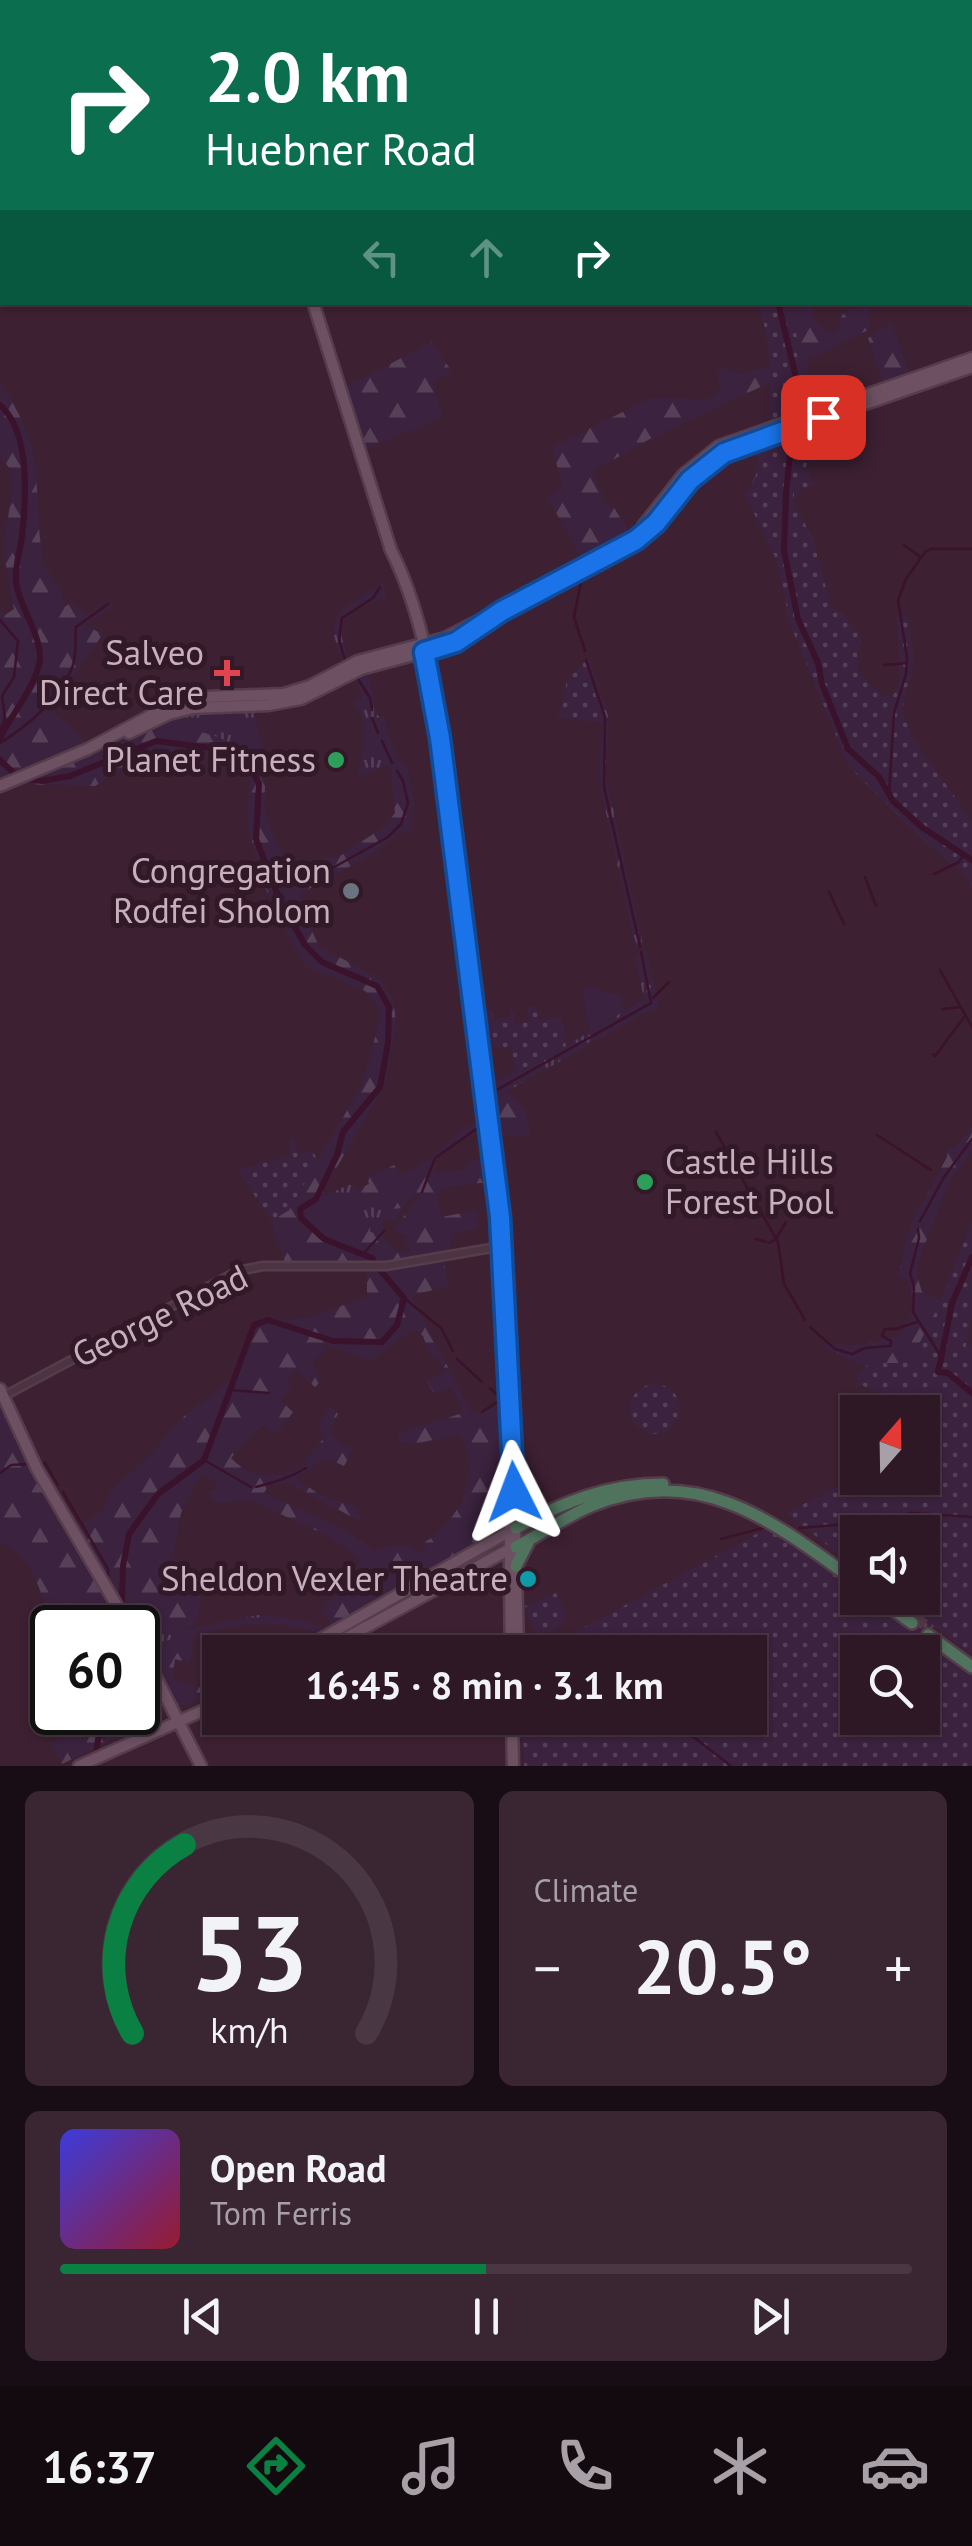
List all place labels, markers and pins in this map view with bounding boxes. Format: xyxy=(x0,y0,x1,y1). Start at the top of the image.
pin xyxy=(781,375,866,460)
place label: Salveo Direct Care xyxy=(39,629,204,715)
marker: Salveo Direct Care xyxy=(214,660,240,686)
place label: Planet Fitness xyxy=(105,736,316,782)
marker: Planet Fitness xyxy=(325,749,347,771)
place label: Congregation Rodfei Sholom xyxy=(113,847,331,933)
marker: Congregation Rodfei Sholom xyxy=(340,880,362,902)
place label: Castle Hills Forest Pool xyxy=(665,1138,834,1224)
marker: Castle Hills Forest Pool xyxy=(634,1171,656,1193)
place label: Sheldon Vexler Theatre xyxy=(161,1555,508,1601)
marker: Sheldon Vexler Theatre xyxy=(517,1568,539,1590)

